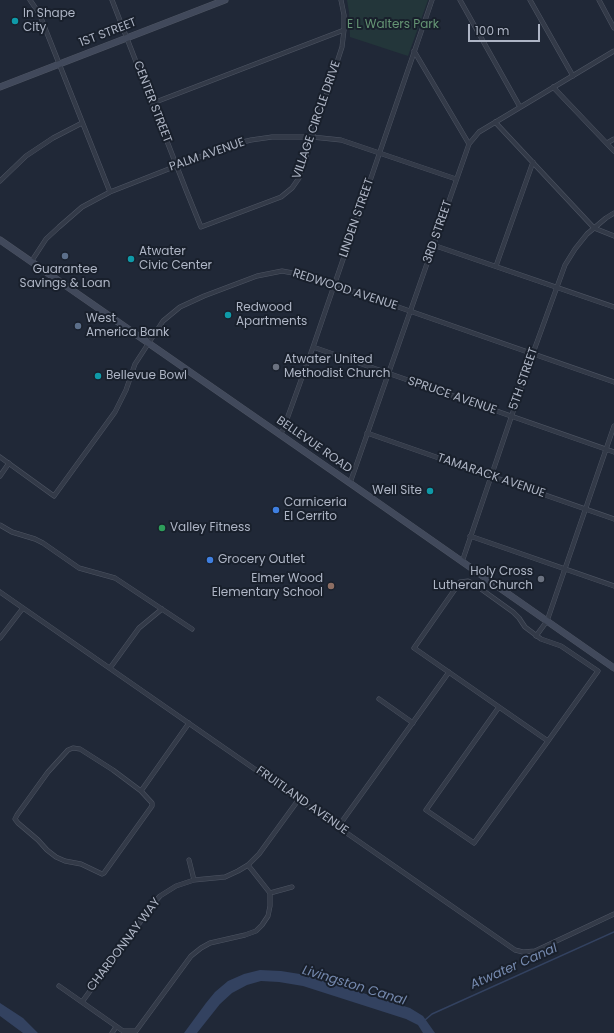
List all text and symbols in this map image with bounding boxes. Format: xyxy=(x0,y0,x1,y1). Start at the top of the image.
place label: In Shape City xyxy=(23,7,75,35)
street label: 1ST STREET xyxy=(77,15,139,51)
marker: In Shape City xyxy=(10,16,20,26)
scale bar xyxy=(470,16,542,42)
park label: E L Walters Park xyxy=(347,18,439,32)
text: 100 m xyxy=(475,22,509,39)
street label: CENTER STREET xyxy=(130,59,174,145)
street label: VILLAGE CIRCLE DRIVE xyxy=(290,59,344,181)
street label: PALM AVENUE xyxy=(167,135,247,175)
street label: LINDEN STREET xyxy=(337,177,377,259)
street label: 3RD STREET xyxy=(420,199,456,265)
place label: Atwater Civic Center xyxy=(139,245,212,273)
marker: Guarantee Savings & Loan xyxy=(60,251,70,261)
marker: Atwater Civic Center xyxy=(126,254,136,264)
place label: Guarantee Savings & Loan xyxy=(20,263,110,291)
street label: REDWOOD AVENUE xyxy=(291,266,399,314)
place label: Redwood Apartments xyxy=(236,301,307,329)
marker: Redwood Apartments xyxy=(223,310,233,320)
place label: West America Bank xyxy=(86,312,169,340)
marker: West America Bank xyxy=(73,321,83,331)
street label: 5TH STREET xyxy=(507,346,541,412)
place label: Atwater United Methodist Church xyxy=(284,353,390,381)
marker: Atwater United Methodist Church xyxy=(271,362,281,372)
place label: Bellevue Bowl xyxy=(106,369,187,383)
marker: Bellevue Bowl xyxy=(93,371,103,381)
street label: SPRUCE AVENUE xyxy=(406,374,498,418)
street label: BELLEVUE ROAD xyxy=(273,414,355,476)
street label: TAMARACK AVENUE xyxy=(435,451,547,501)
place label: Well Site xyxy=(372,484,422,498)
marker: Well Site xyxy=(425,486,435,496)
place label: Carniceria El Cerrito xyxy=(284,496,347,524)
marker: Carniceria El Cerrito xyxy=(271,505,281,515)
place label: Valley Fitness xyxy=(170,521,251,535)
marker: Valley Fitness xyxy=(157,523,167,533)
place label: Grocery Outlet xyxy=(218,553,305,567)
marker: Grocery Outlet xyxy=(205,555,215,565)
place label: Holy Cross Lutheran Church xyxy=(433,565,533,593)
place label: Elmer Wood Elementary School xyxy=(212,572,323,600)
marker: Holy Cross Lutheran Church xyxy=(536,574,546,584)
marker: Elmer Wood Elementary School xyxy=(326,581,336,591)
street label: FRUITLAND AVENUE xyxy=(253,764,351,838)
street label: CHARDONNAY WAY xyxy=(84,896,164,994)
water label: Atwater Canal xyxy=(468,941,560,993)
water label: Livingston Canal xyxy=(300,963,408,1009)

